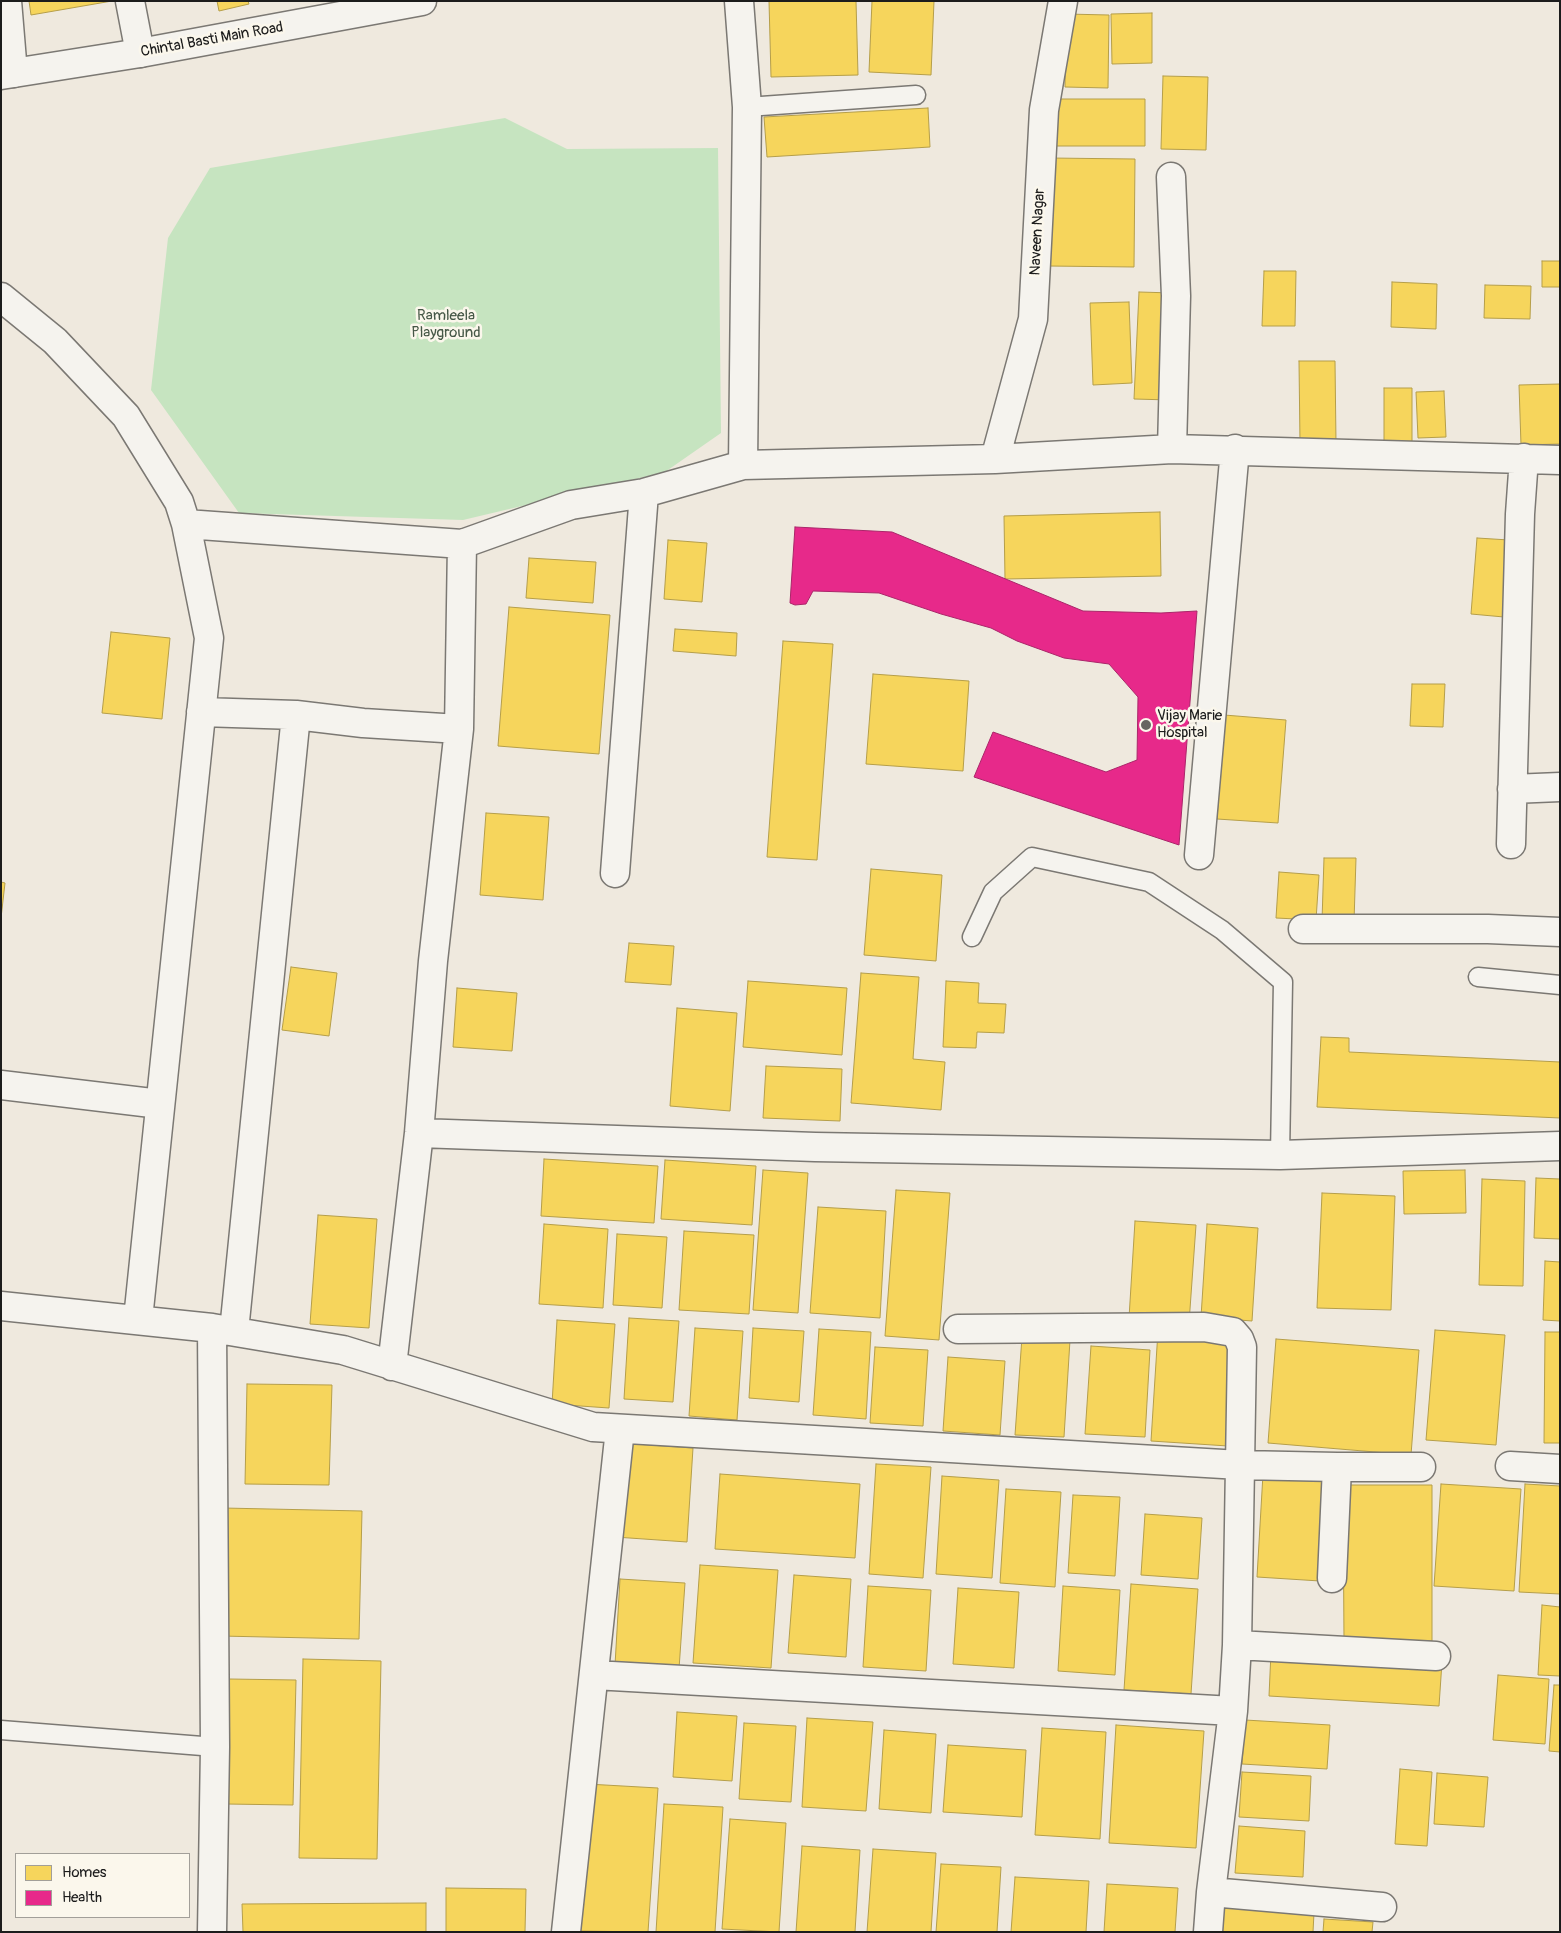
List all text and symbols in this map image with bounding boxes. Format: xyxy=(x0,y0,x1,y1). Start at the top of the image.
street label: Chintal Basti Main Road xyxy=(139,19,285,61)
street label: Naveen Nagar xyxy=(1027,188,1049,276)
park label: Ramleela Playground xyxy=(411,307,481,342)
place label: Vijay Marie Hospital xyxy=(1157,707,1222,742)
marker: Vijay Marie Hospital xyxy=(1139,718,1153,732)
legend xyxy=(15,1853,190,1918)
text: Homes xyxy=(62,1863,107,1882)
text: Health xyxy=(62,1888,102,1907)

